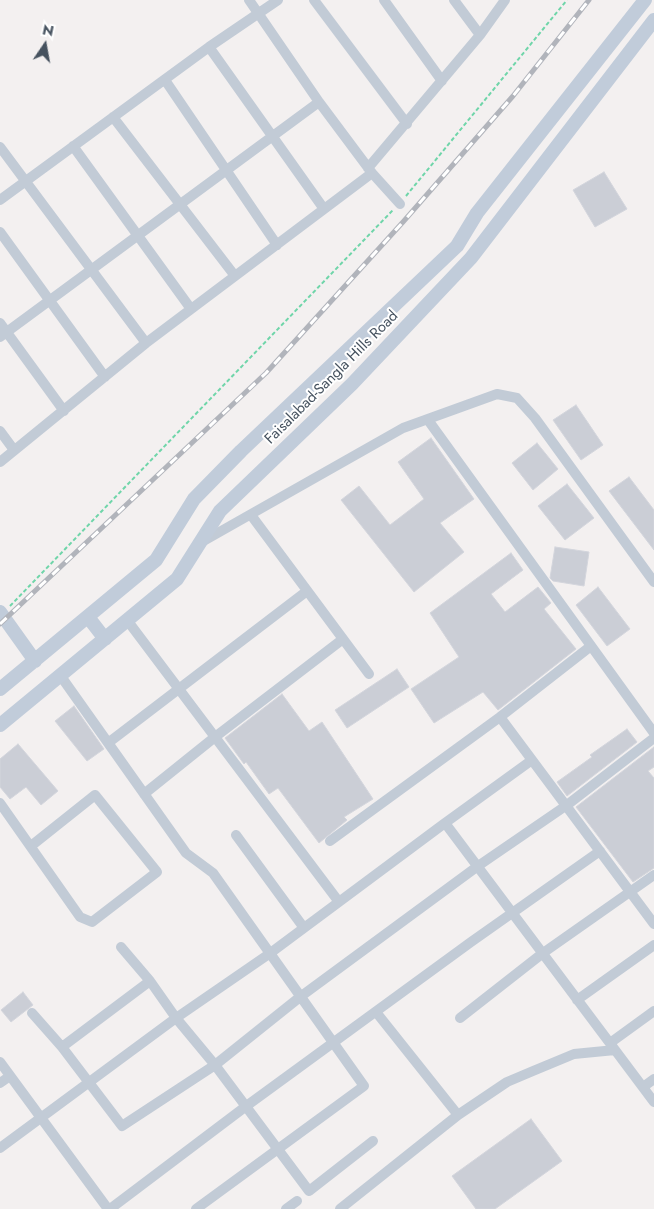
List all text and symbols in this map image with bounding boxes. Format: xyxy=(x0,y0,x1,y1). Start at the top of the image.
text: N xyxy=(41,19,56,41)
north arrow xyxy=(20,20,70,70)
street label: Faisalabad-Sangla Hills Road xyxy=(262,308,402,448)

